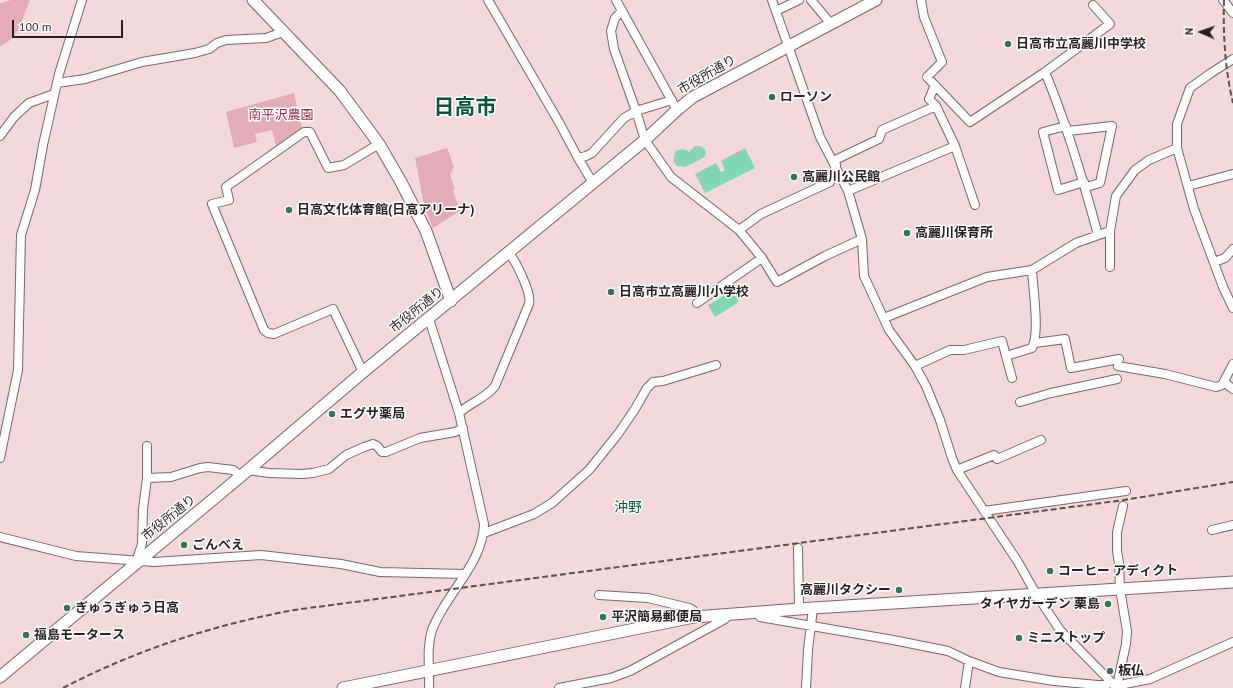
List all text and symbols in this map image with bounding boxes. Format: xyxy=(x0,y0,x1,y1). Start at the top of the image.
scale bar xyxy=(14,12,125,38)
north arrow xyxy=(1181,12,1221,52)
text: 100 m xyxy=(19,19,52,34)
text: N xyxy=(1182,28,1196,35)
place label: 日高市立高麗川中学校 xyxy=(1016,36,1146,52)
marker: 日高市立高麗川中学校 xyxy=(1003,39,1013,49)
street label: 市役所通り xyxy=(675,52,739,98)
place label: ローソン xyxy=(780,89,832,105)
marker: ローソン xyxy=(767,92,777,102)
district label: 日高市 xyxy=(434,95,496,121)
park label: 南平沢農園 xyxy=(249,107,313,123)
place label: 高麗川公民館 xyxy=(802,169,880,185)
marker: 高麗川公民館 xyxy=(789,172,799,182)
place label: 日高文化体育館(日高アリーナ) xyxy=(297,202,475,218)
marker: 日高文化体育館(日高アリーナ) xyxy=(284,205,294,215)
place label: 高麗川保育所 xyxy=(915,225,993,241)
marker: 高麗川保育所 xyxy=(902,228,912,238)
street label: 市役所通り xyxy=(387,283,447,337)
place label: 日高市立高麗川小学校 xyxy=(619,284,749,300)
marker: 日高市立高麗川小学校 xyxy=(606,287,616,297)
place label: エグサ薬局 xyxy=(340,406,405,422)
marker: エグサ薬局 xyxy=(327,409,337,419)
street label: 市役所通り xyxy=(139,491,199,545)
district label: 沖野 xyxy=(614,500,642,516)
place label: ごんべえ xyxy=(192,537,244,553)
marker: ごんべえ xyxy=(179,540,189,550)
place label: コーヒー アディクト xyxy=(1058,563,1178,579)
marker: コーヒー アディクト xyxy=(1045,566,1055,576)
place label: 高麗川タクシー xyxy=(800,582,891,598)
marker: 高麗川タクシー xyxy=(894,585,904,595)
place label: タイヤガーデン 栗島 xyxy=(980,596,1100,612)
marker: タイヤガーデン 栗島 xyxy=(1103,599,1113,609)
place label: ぎゅうぎゅう日高 xyxy=(75,600,179,616)
marker: ぎゅうぎゅう日高 xyxy=(62,603,72,613)
place label: 平沢簡易郵便局 xyxy=(611,609,702,625)
marker: 平沢簡易郵便局 xyxy=(598,612,608,622)
place label: 福島モータース xyxy=(34,627,125,643)
marker: 福島モータース xyxy=(21,630,31,640)
place label: ミニストップ xyxy=(1027,630,1105,646)
marker: ミニストップ xyxy=(1014,633,1024,643)
place label: 板仏 xyxy=(1118,663,1144,679)
marker: 板仏 xyxy=(1105,666,1115,676)

